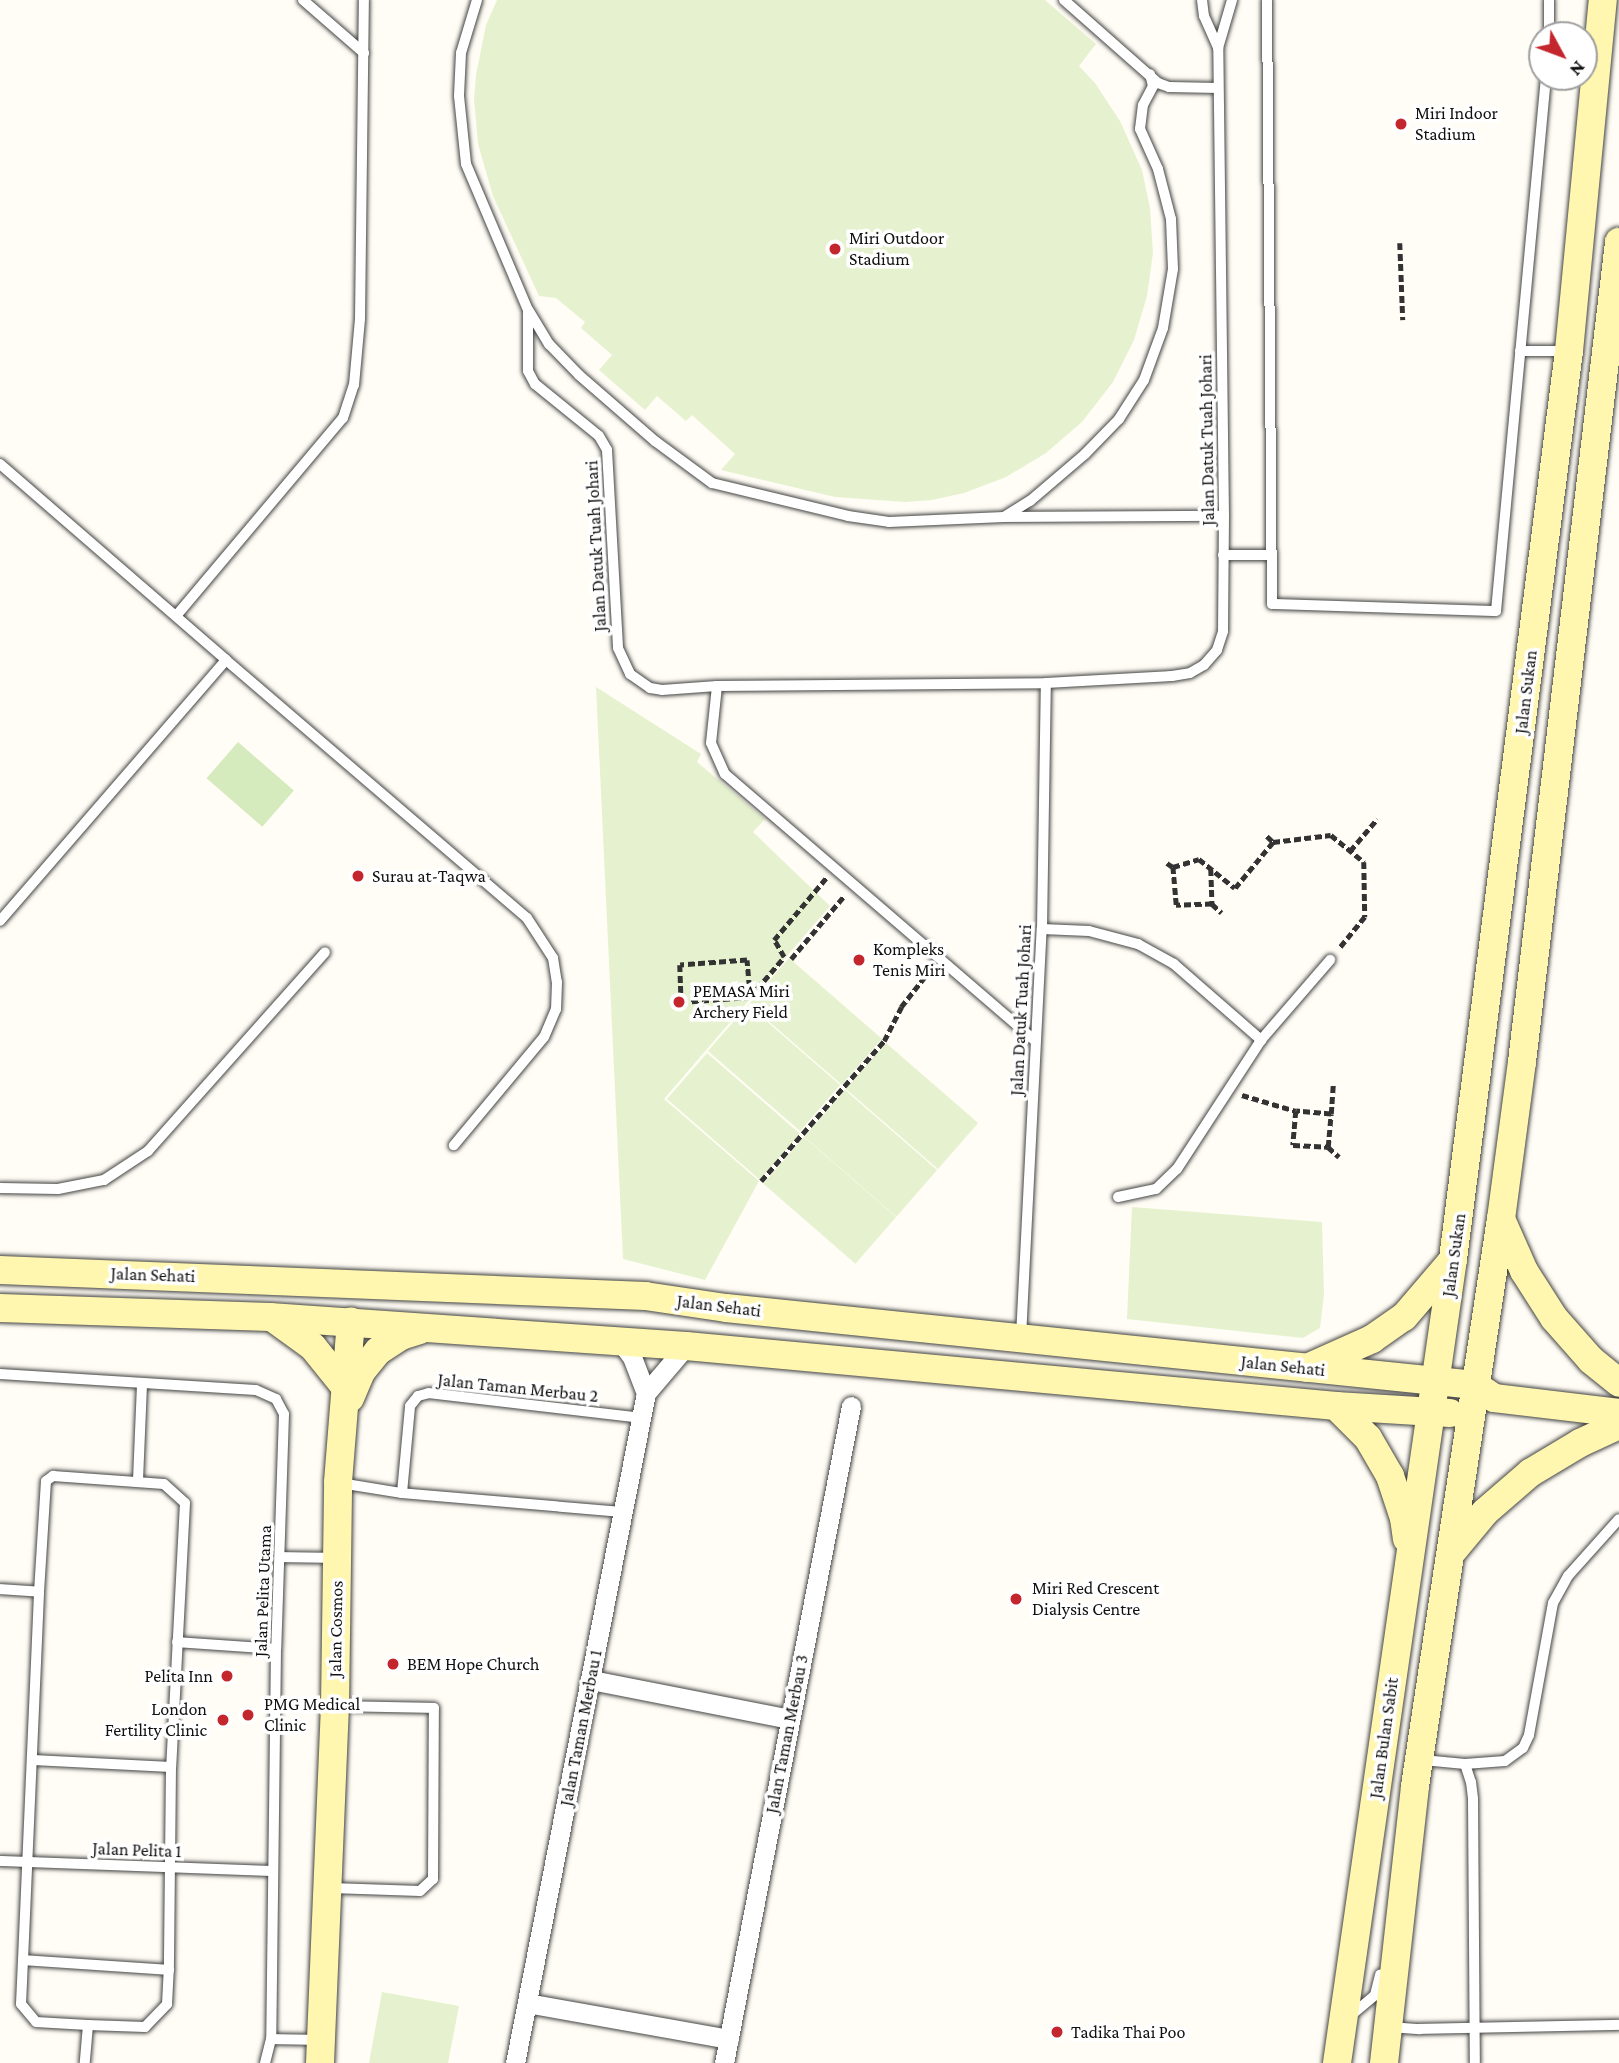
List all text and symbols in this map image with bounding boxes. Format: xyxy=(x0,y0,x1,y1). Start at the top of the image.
north arrow xyxy=(1528,21,1598,91)
text: N xyxy=(1566,57,1590,81)
place label: Miri Indoor Stadium xyxy=(1415,103,1498,146)
marker: Miri Indoor Stadium xyxy=(1393,116,1409,132)
place label: Miri Outdoor Stadium xyxy=(849,228,944,270)
marker: Miri Outdoor Stadium xyxy=(827,241,843,257)
street label: Jalan Datuk Tuah Johari xyxy=(1195,354,1219,526)
street label: Jalan Datuk Tuah Johari xyxy=(581,460,611,632)
street label: Jalan Sukan xyxy=(1510,649,1542,735)
place label: Surau at-Taqwa xyxy=(372,865,486,887)
marker: Surau at-Taqwa xyxy=(350,868,366,884)
street label: Jalan Datuk Tuah Johari xyxy=(1006,924,1036,1096)
place label: Kompleks Tenis Miri xyxy=(873,939,946,982)
marker: Kompleks Tenis Miri xyxy=(851,952,867,968)
place label: PEMASA Miri Archery Field xyxy=(693,981,790,1024)
marker: PEMASA Miri Archery Field xyxy=(671,994,687,1010)
street label: Jalan Sukan xyxy=(1437,1212,1471,1298)
street label: Jalan Sehati xyxy=(110,1263,196,1287)
street label: Jalan Sehati xyxy=(676,1290,762,1322)
street label: Jalan Sehati xyxy=(1240,1351,1326,1381)
street label: Jalan Taman Merbau 2 xyxy=(437,1369,599,1407)
street label: Jalan Pelita Utama xyxy=(250,1525,276,1657)
place label: Miri Red Crescent Dialysis Centre xyxy=(1032,1578,1159,1620)
street label: Jalan Cosmos xyxy=(324,1580,348,1678)
marker: Miri Red Crescent Dialysis Centre xyxy=(1006,1589,1026,1609)
street label: Jalan Taman Merbau 1 xyxy=(555,1648,607,1808)
place label: BEM Hope Church xyxy=(407,1653,539,1675)
street label: Jalan Taman Merbau 3 xyxy=(761,1653,813,1815)
marker: BEM Hope Church xyxy=(385,1656,401,1672)
place label: Pelita Inn xyxy=(145,1665,213,1687)
marker: Pelita Inn xyxy=(219,1668,235,1684)
street label: Jalan Bulan Sabit xyxy=(1365,1676,1403,1800)
place label: PMG Medical Clinic xyxy=(264,1694,360,1736)
place label: London Fertility Clinic xyxy=(105,1699,207,1742)
marker: PMG Medical Clinic xyxy=(238,1705,258,1725)
marker: London Fertility Clinic xyxy=(213,1710,233,1730)
street label: Jalan Pelita 1 xyxy=(92,1838,182,1862)
place label: Tadika Thai Poo xyxy=(1071,2021,1185,2043)
marker: Tadika Thai Poo xyxy=(1049,2024,1065,2040)

